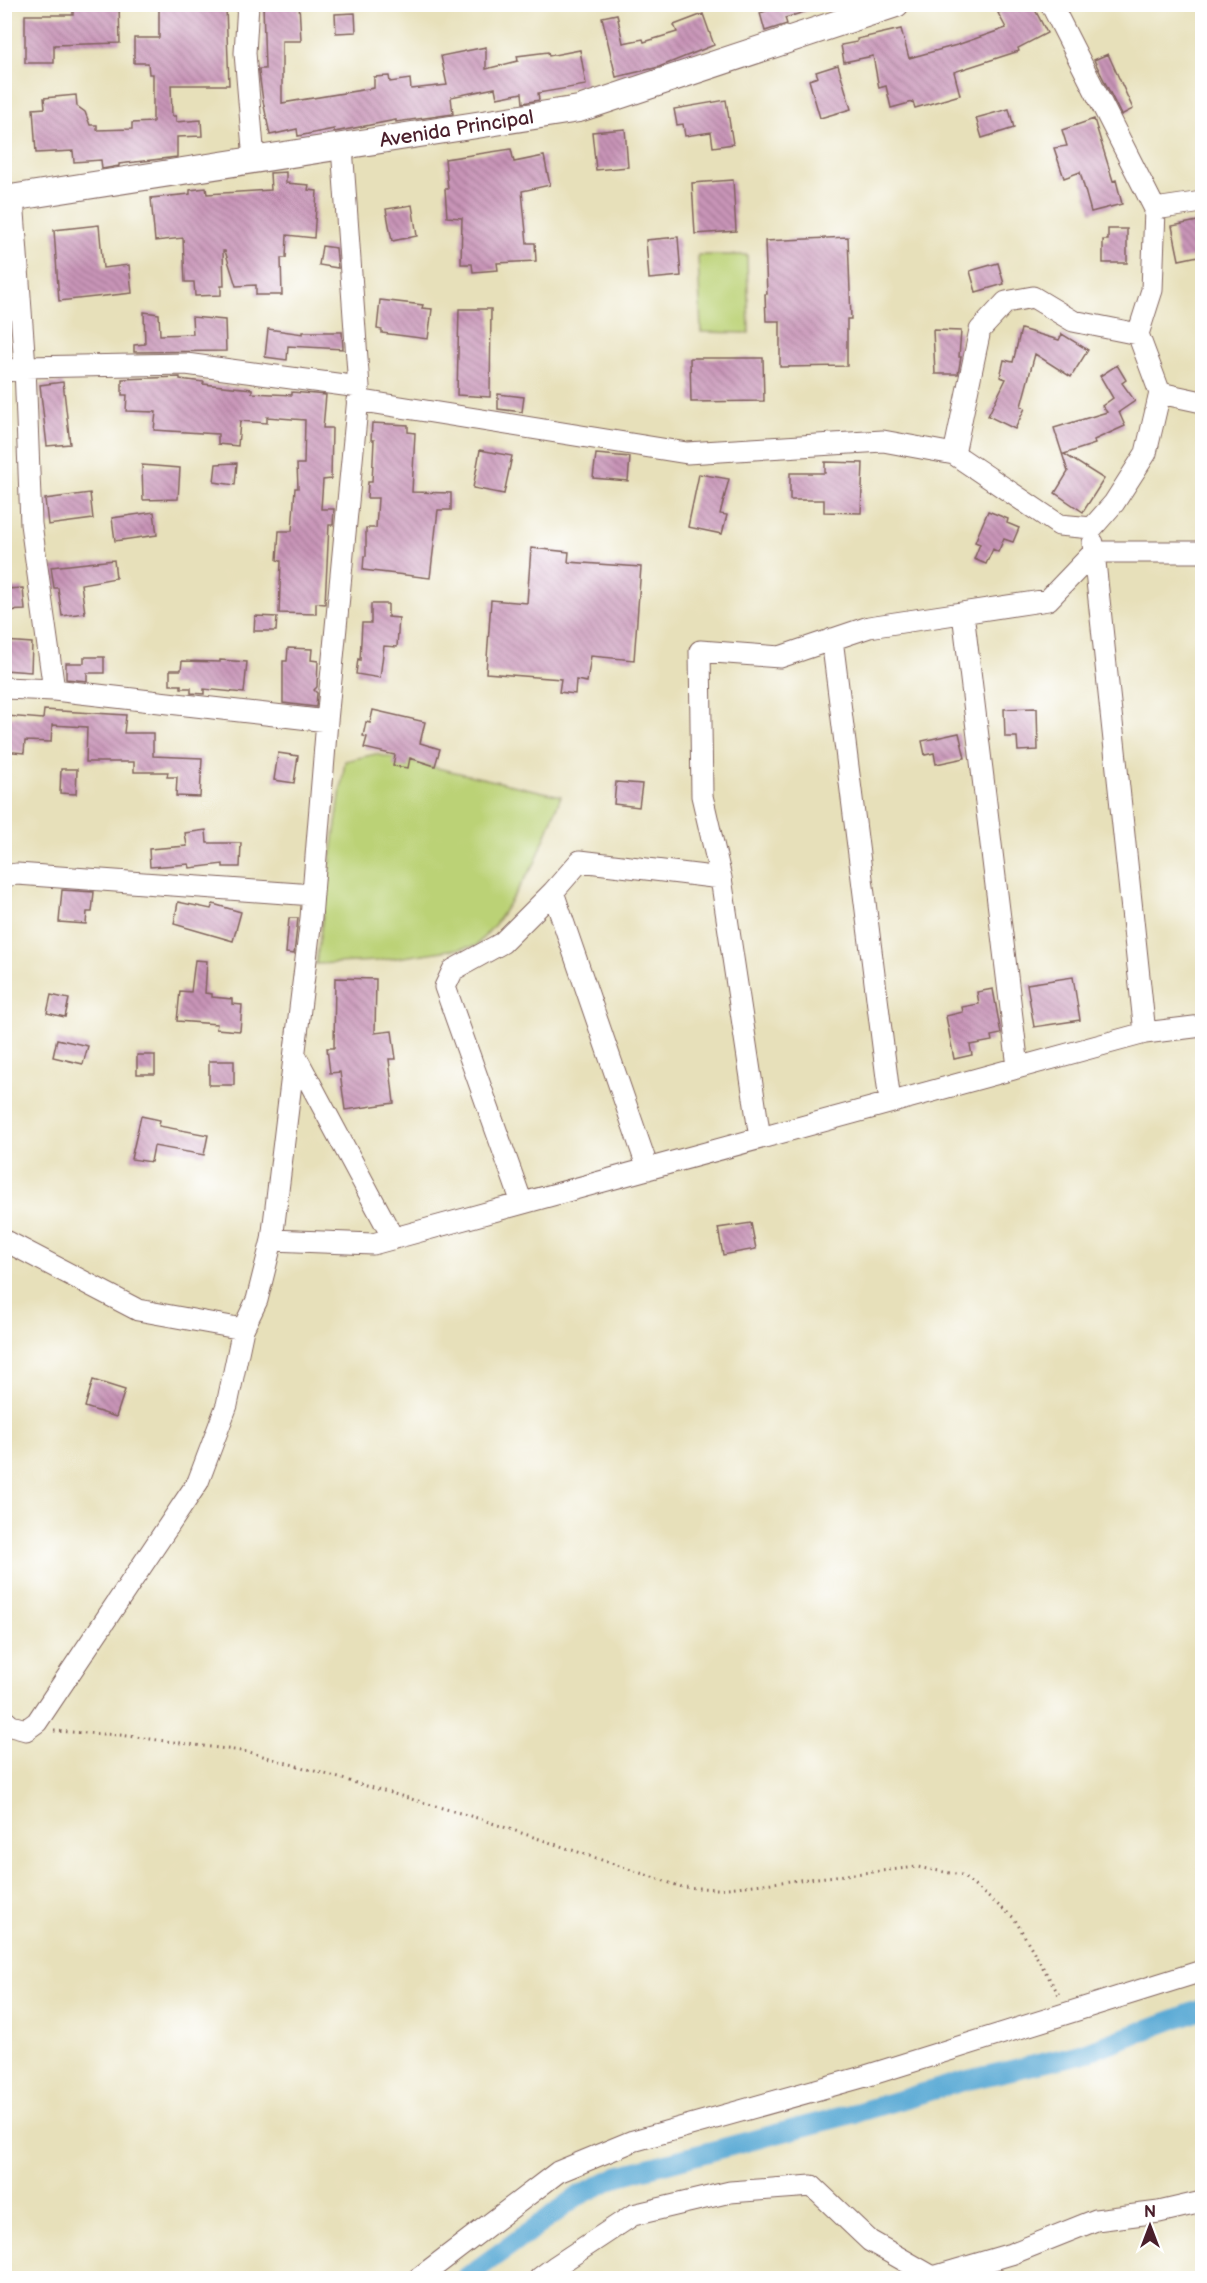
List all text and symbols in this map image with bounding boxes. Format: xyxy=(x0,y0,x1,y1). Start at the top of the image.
street label: Avenida Principal xyxy=(378,105,535,153)
north arrow xyxy=(1120,2196,1180,2256)
text: N xyxy=(1144,2203,1156,2222)

